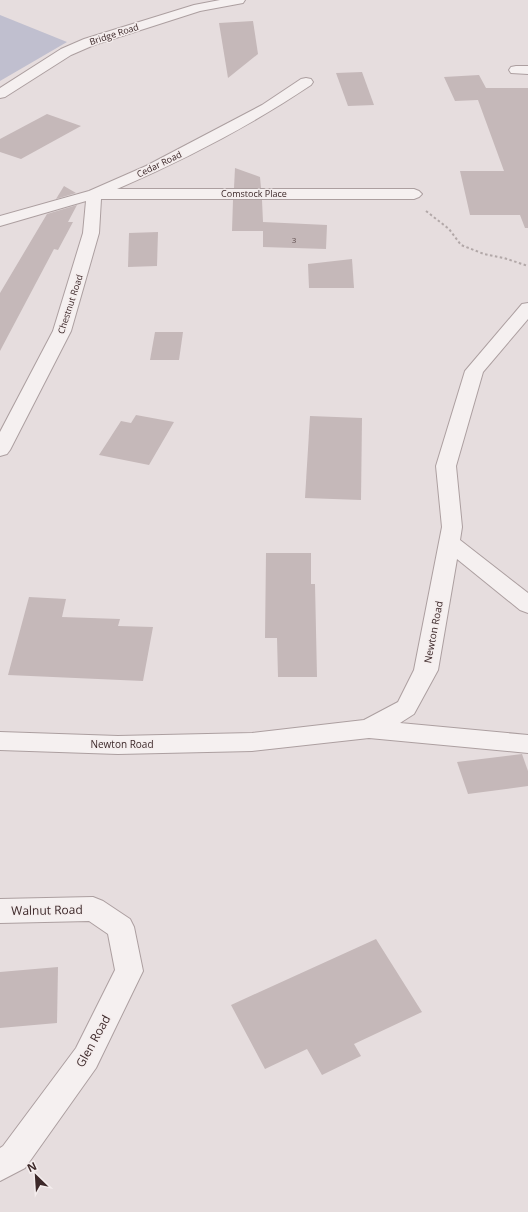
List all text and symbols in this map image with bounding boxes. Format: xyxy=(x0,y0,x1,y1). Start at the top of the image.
street label: Bridge Road xyxy=(88,20,140,48)
street label: Cedar Road xyxy=(134,147,184,181)
street label: Comstock Place xyxy=(221,187,287,200)
house number: 3 xyxy=(292,234,297,245)
street label: Chestnut Road xyxy=(54,273,86,335)
street label: Newton Road xyxy=(420,600,446,664)
street label: Newton Road xyxy=(90,737,154,751)
street label: Walnut Road xyxy=(11,901,83,919)
street label: Glen Road xyxy=(72,1012,114,1070)
north arrow xyxy=(16,1156,56,1196)
text: N xyxy=(24,1158,39,1175)

